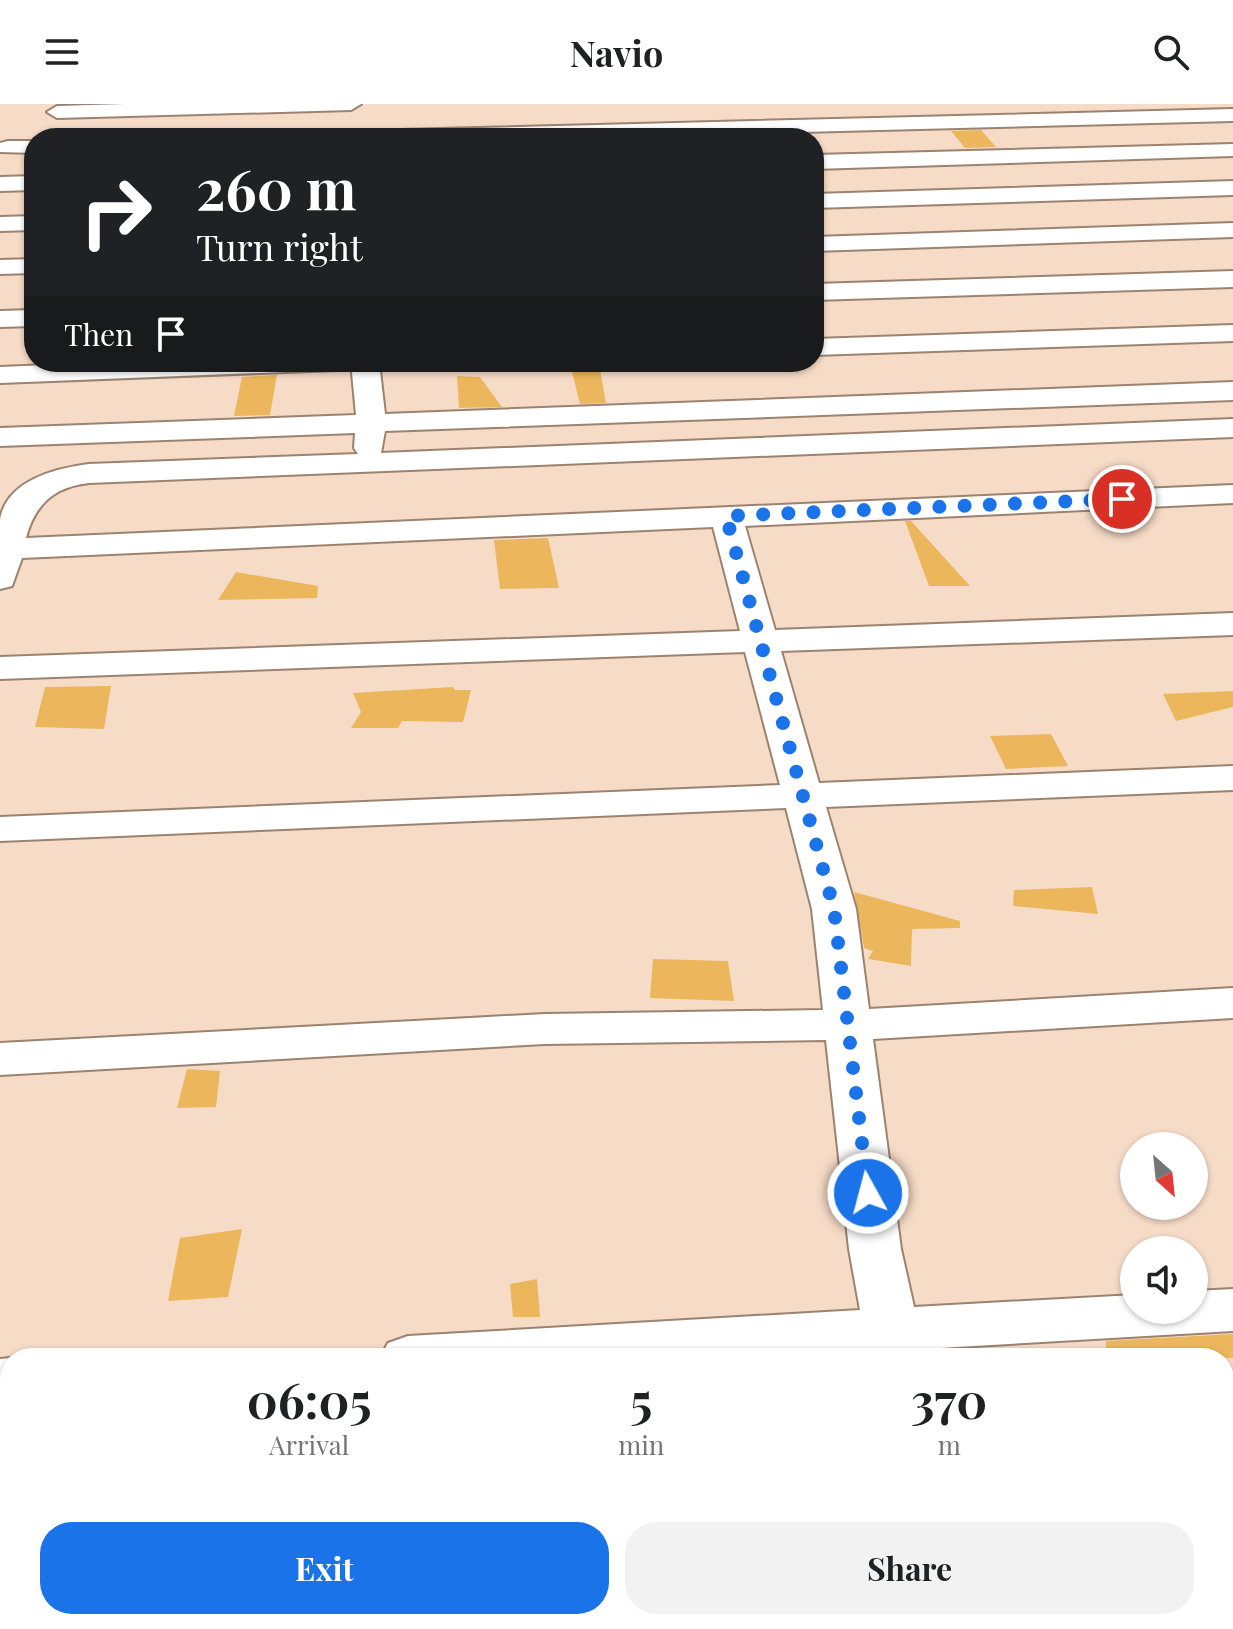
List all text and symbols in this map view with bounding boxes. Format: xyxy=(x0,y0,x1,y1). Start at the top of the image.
text: Navio xyxy=(570,28,663,76)
icon: menu xyxy=(40,30,84,74)
icon: search xyxy=(1149,30,1193,74)
text: 260 m xyxy=(196,150,357,225)
icon: right xyxy=(64,160,168,264)
text: Turn right xyxy=(196,222,363,270)
icon: arrive xyxy=(149,312,193,356)
text: Then xyxy=(64,314,133,354)
pin xyxy=(1088,465,1156,533)
icon: arrive xyxy=(1100,477,1144,521)
north arrow xyxy=(1120,1132,1208,1220)
map controls xyxy=(1120,1132,1208,1324)
position arrow xyxy=(826,1151,910,1235)
button: sound xyxy=(1120,1236,1208,1324)
text: 06:05 xyxy=(247,1367,371,1431)
text: 5 xyxy=(630,1367,652,1431)
text: 370 xyxy=(911,1367,987,1431)
text: Arrival xyxy=(269,1427,349,1462)
text: min xyxy=(618,1427,664,1462)
text: m xyxy=(938,1427,961,1462)
button: Exit xyxy=(40,1522,609,1614)
button: Share xyxy=(625,1522,1194,1614)

